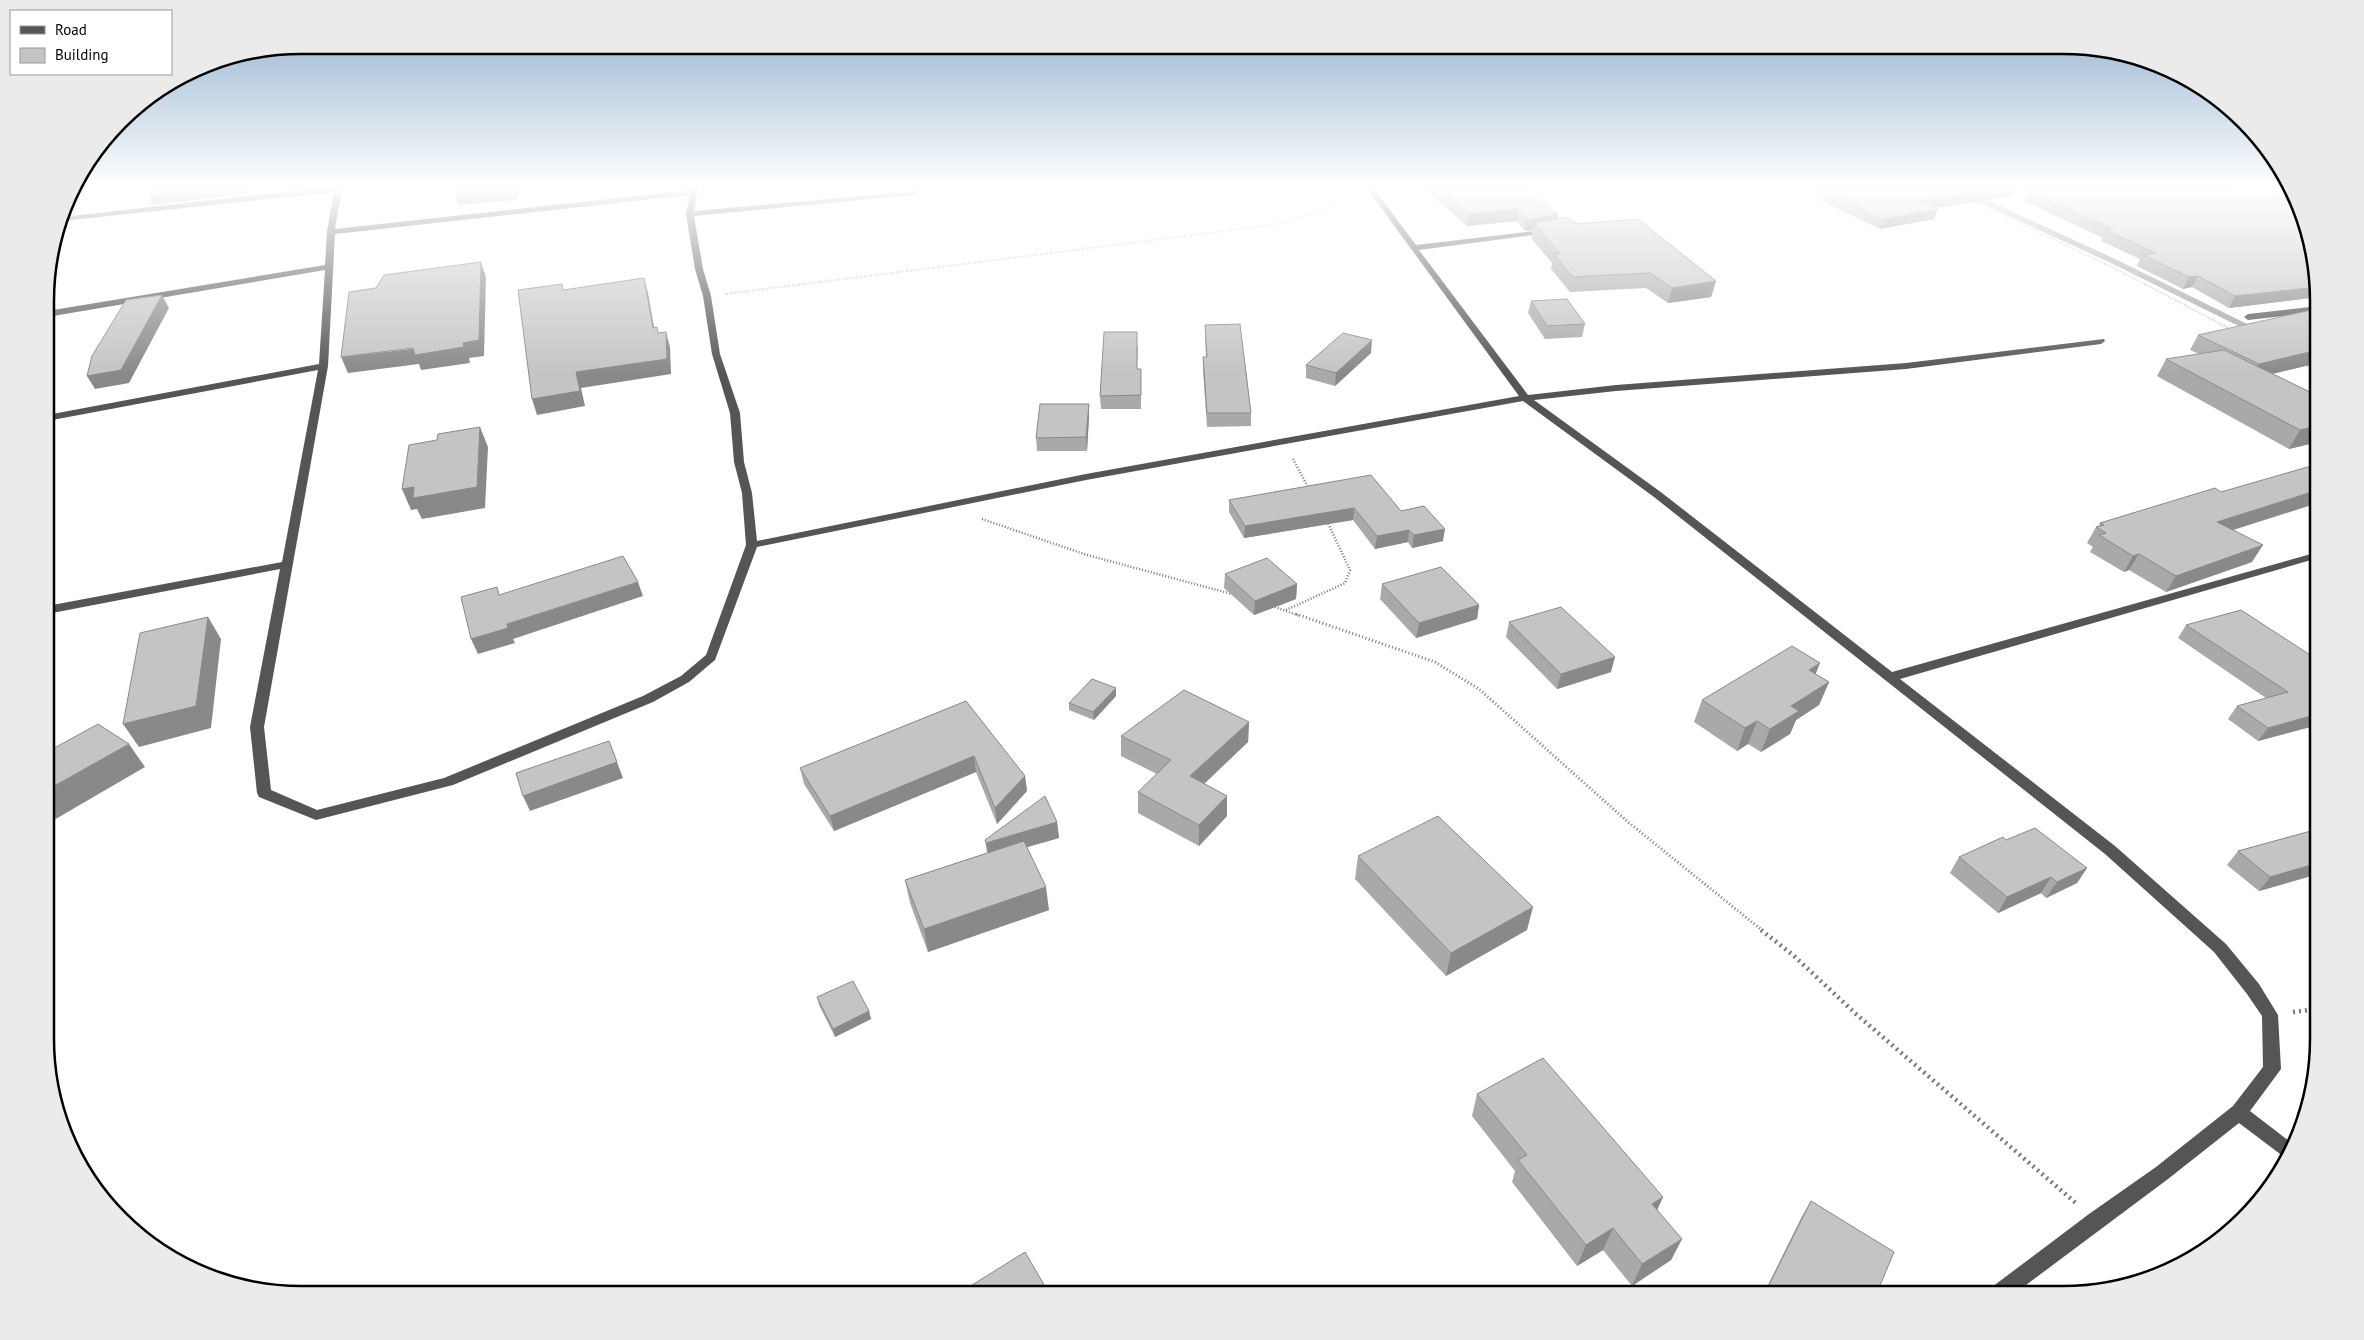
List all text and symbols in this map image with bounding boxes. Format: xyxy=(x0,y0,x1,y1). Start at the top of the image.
legend xyxy=(10,10,172,75)
text: Road xyxy=(55,20,87,39)
text: Building xyxy=(55,45,109,64)

